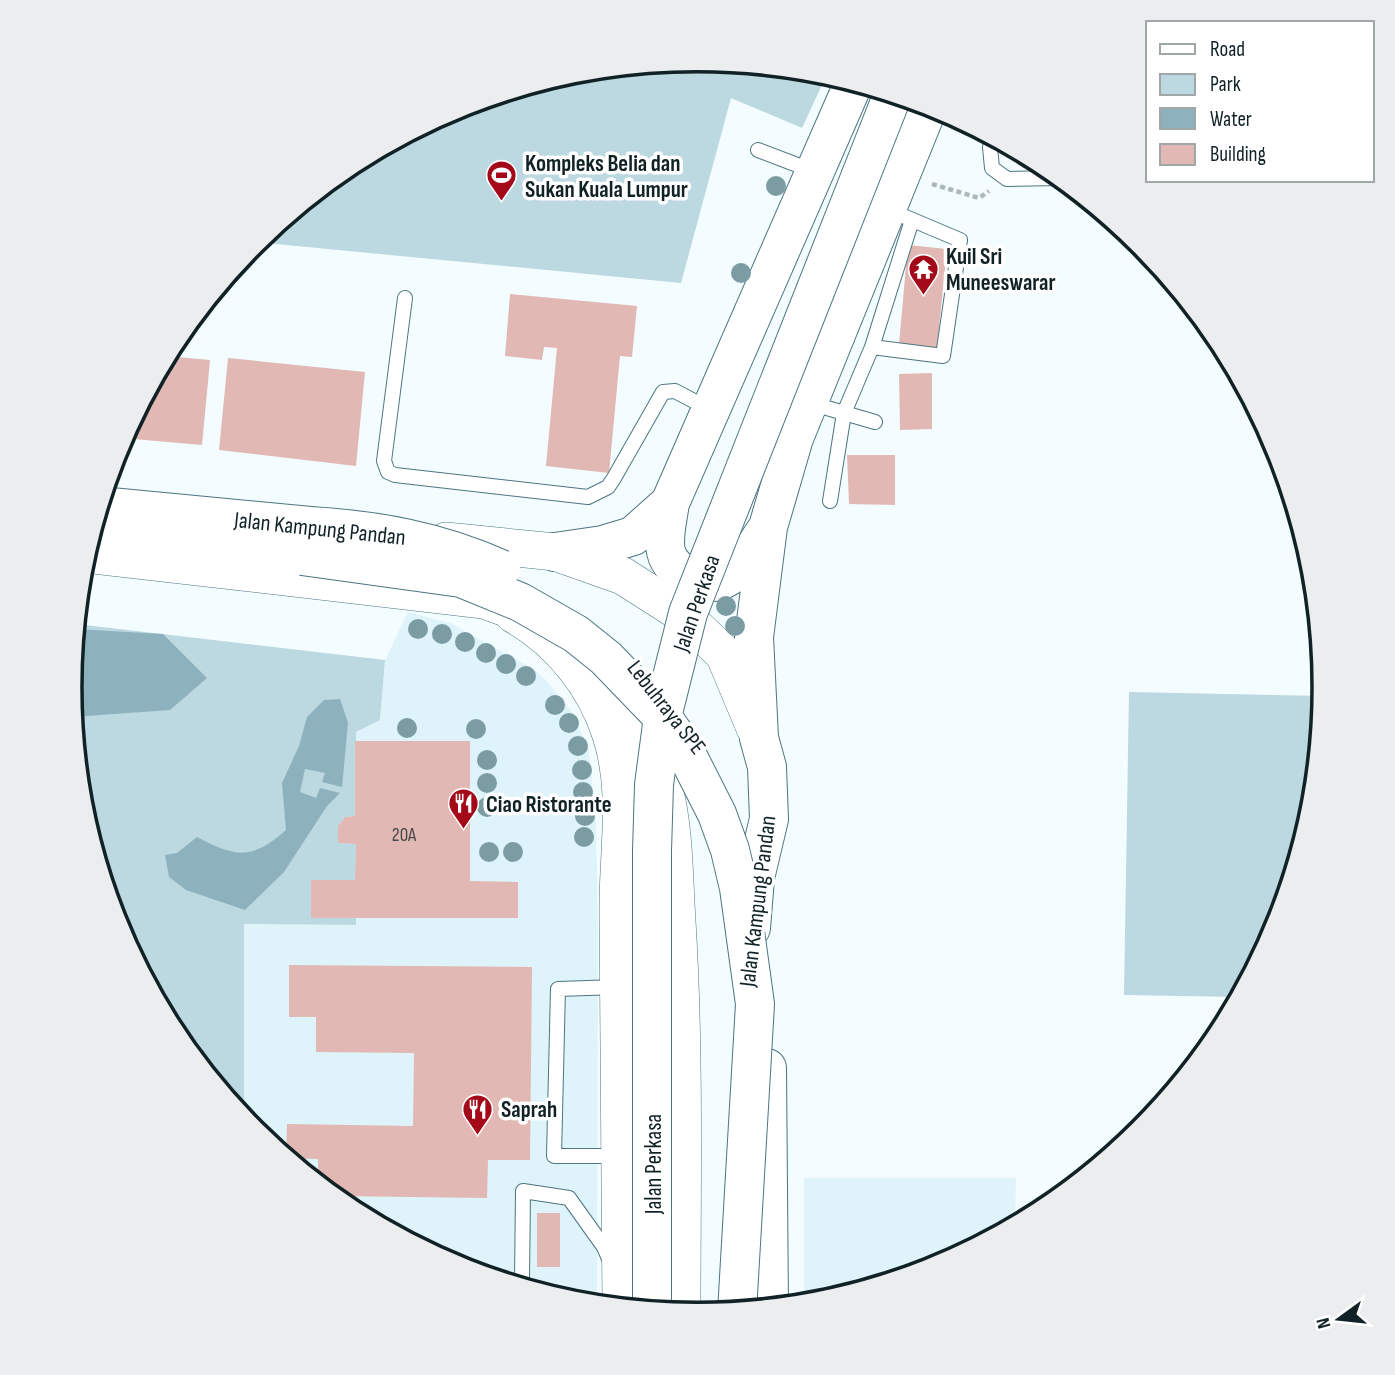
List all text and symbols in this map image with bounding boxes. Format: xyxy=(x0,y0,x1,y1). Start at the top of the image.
legend xyxy=(1146,21,1374,182)
text: Road xyxy=(1210,37,1245,62)
text: Park xyxy=(1210,72,1241,97)
text: Water xyxy=(1210,107,1252,132)
text: Building xyxy=(1210,142,1266,167)
place label: Kompleks Belia dan Sukan Kuala Lumpur xyxy=(525,150,688,204)
sports icon: Kompleks Belia dan Sukan Kuala Lumpur xyxy=(485,159,519,203)
place label: Kuil Sri Muneeswarar xyxy=(946,243,1056,297)
temple icon: Kuil Sri Muneeswarar xyxy=(906,252,940,296)
street label: Jalan Kampung Pandan xyxy=(232,506,407,552)
street label: Jalan Perkasa xyxy=(667,551,727,656)
street label: Lebuhraya SPE xyxy=(621,655,712,760)
restaurant icon: Ciao Ristorante xyxy=(446,787,480,831)
place label: Ciao Ristorante xyxy=(486,791,612,819)
street label: Jalan Kampung Pandan xyxy=(733,814,782,989)
house number: 20A xyxy=(392,824,417,847)
restaurant icon: Saprah xyxy=(461,1092,495,1136)
place label: Saprah xyxy=(501,1096,557,1124)
street label: Jalan Perkasa xyxy=(640,1114,668,1215)
north arrow xyxy=(1304,1284,1374,1354)
text: N xyxy=(1312,1315,1336,1331)

